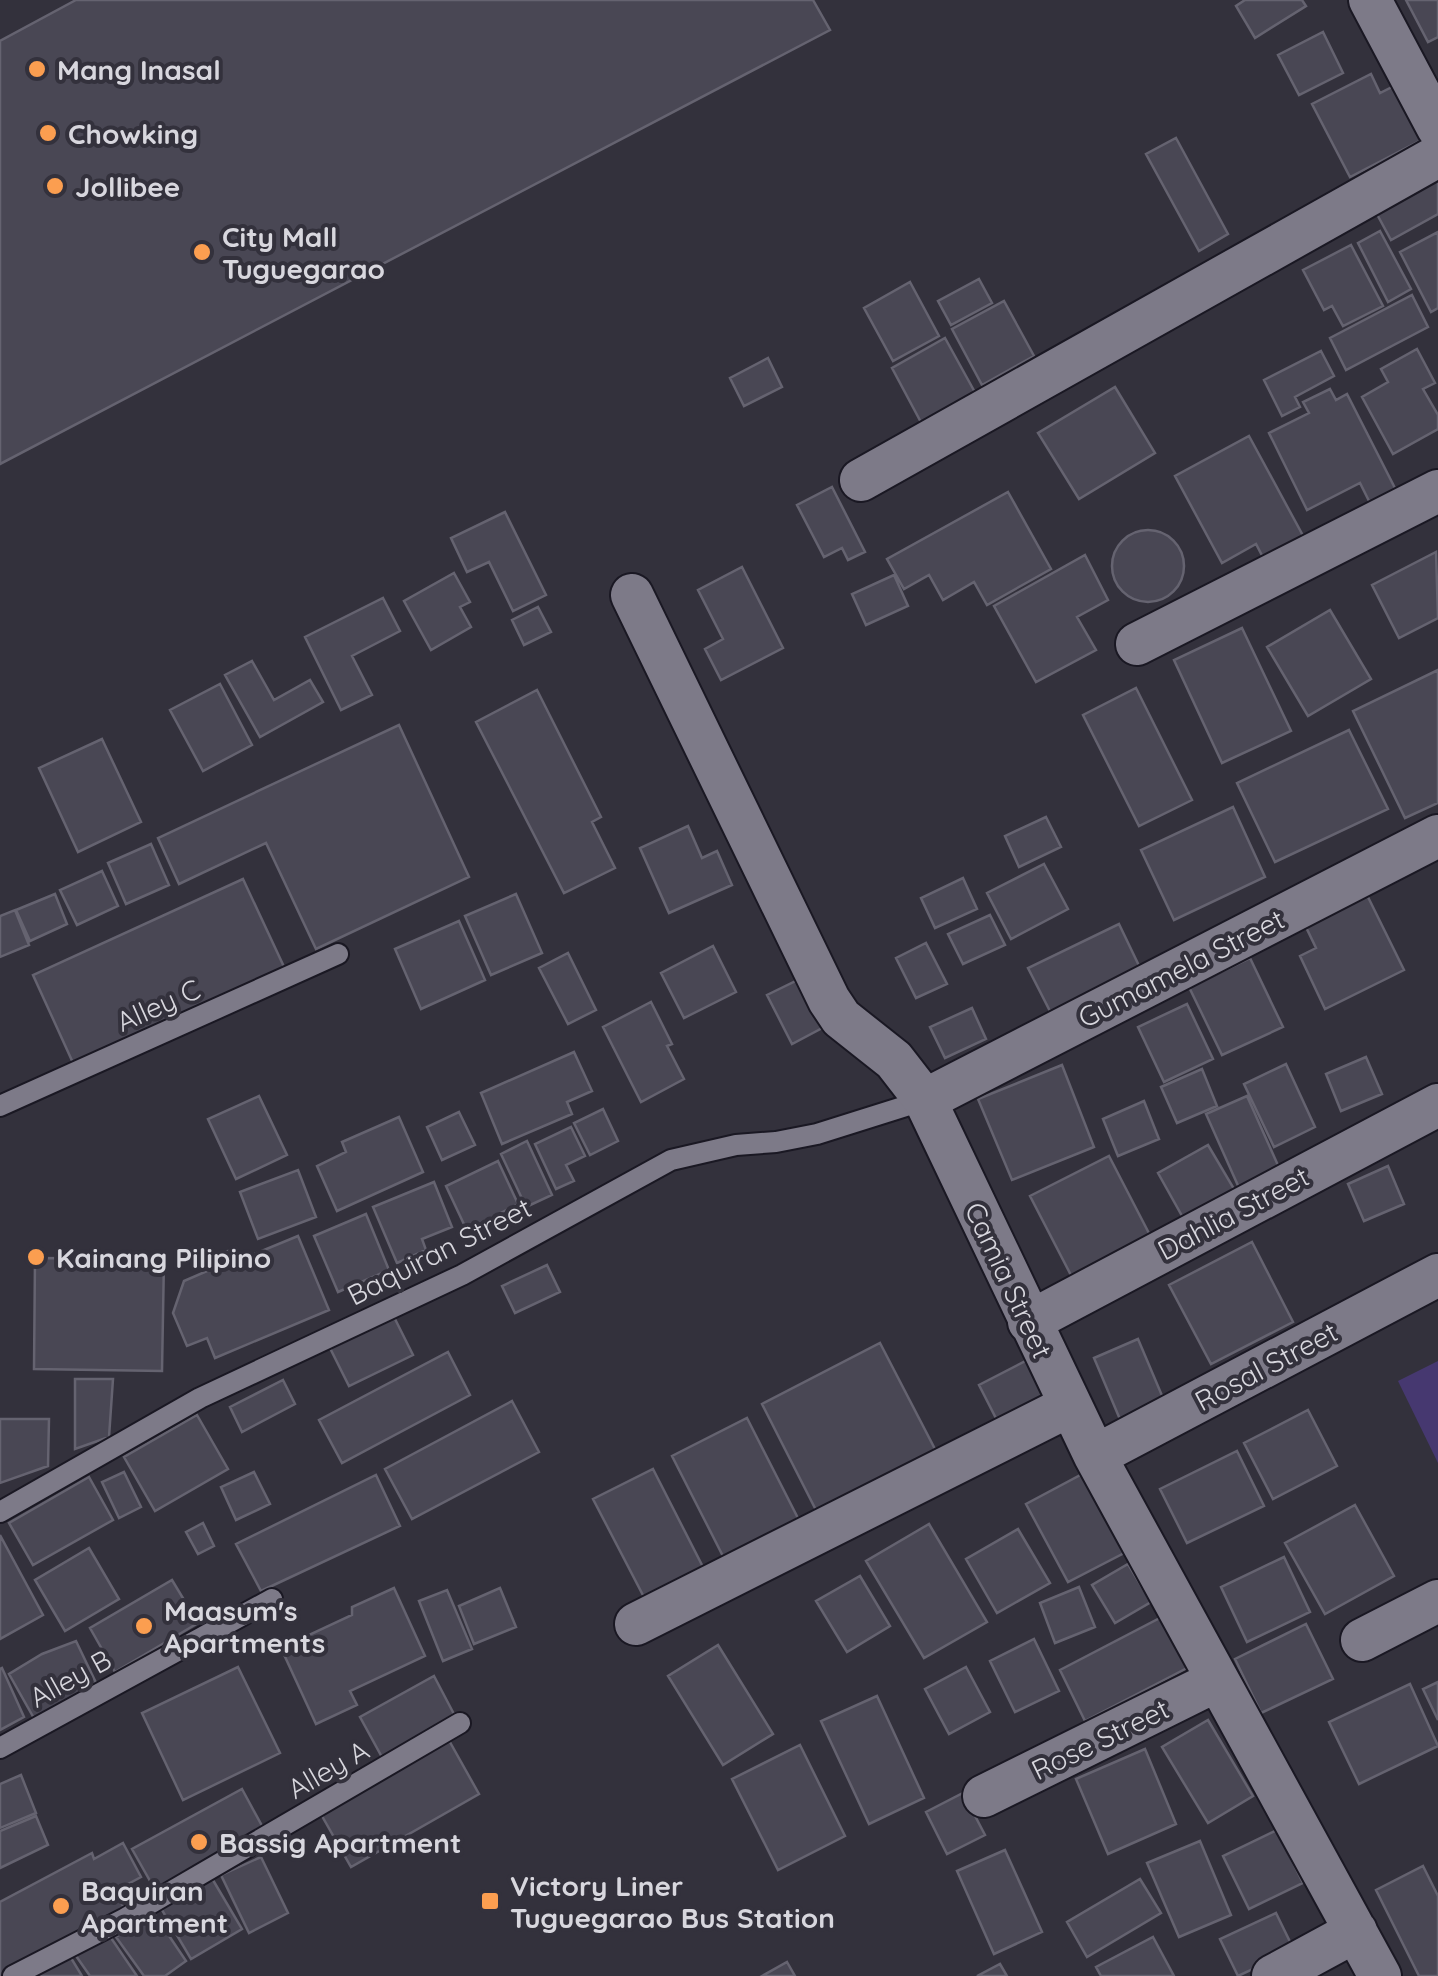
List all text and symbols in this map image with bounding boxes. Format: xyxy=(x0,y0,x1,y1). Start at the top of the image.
place label: Mang Inasal xyxy=(57,52,221,87)
marker: Mang Inasal xyxy=(26,58,48,80)
place label: Chowking xyxy=(68,116,198,151)
marker: Chowking xyxy=(37,122,59,144)
place label: Jollibee xyxy=(75,169,180,204)
marker: Jollibee xyxy=(44,175,66,197)
place label: City Mall Tuguegarao xyxy=(222,219,385,286)
marker: City Mall Tuguegarao xyxy=(191,241,213,263)
street label: Gumamela Street xyxy=(1072,901,1290,1035)
street label: Alley C xyxy=(111,971,205,1039)
street label: Dahlia Street xyxy=(1151,1158,1315,1268)
street label: Baquiran Street xyxy=(341,1190,537,1312)
street label: Camia Street xyxy=(958,1197,1060,1363)
place label: Kainang Pilipino xyxy=(56,1240,271,1275)
marker: Kainang Pilipino xyxy=(25,1246,47,1268)
street label: Rosal Street xyxy=(1189,1314,1343,1418)
place label: Maasum's Apartments xyxy=(164,1593,325,1660)
marker: Maasum's Apartments xyxy=(133,1615,155,1637)
street label: Alley B xyxy=(23,1641,117,1715)
street label: Rose Street xyxy=(1026,1691,1174,1787)
street label: Alley A xyxy=(281,1732,375,1806)
place label: Bassig Apartment xyxy=(219,1825,461,1860)
marker: Bassig Apartment xyxy=(188,1831,210,1853)
place label: Victory Liner Tuguegarao Bus Station xyxy=(510,1868,835,1935)
place label: Baquiran Apartment xyxy=(81,1873,228,1940)
marker: Victory Liner Tuguegarao Bus Station xyxy=(479,1890,501,1912)
marker: Baquiran Apartment xyxy=(50,1895,72,1917)

